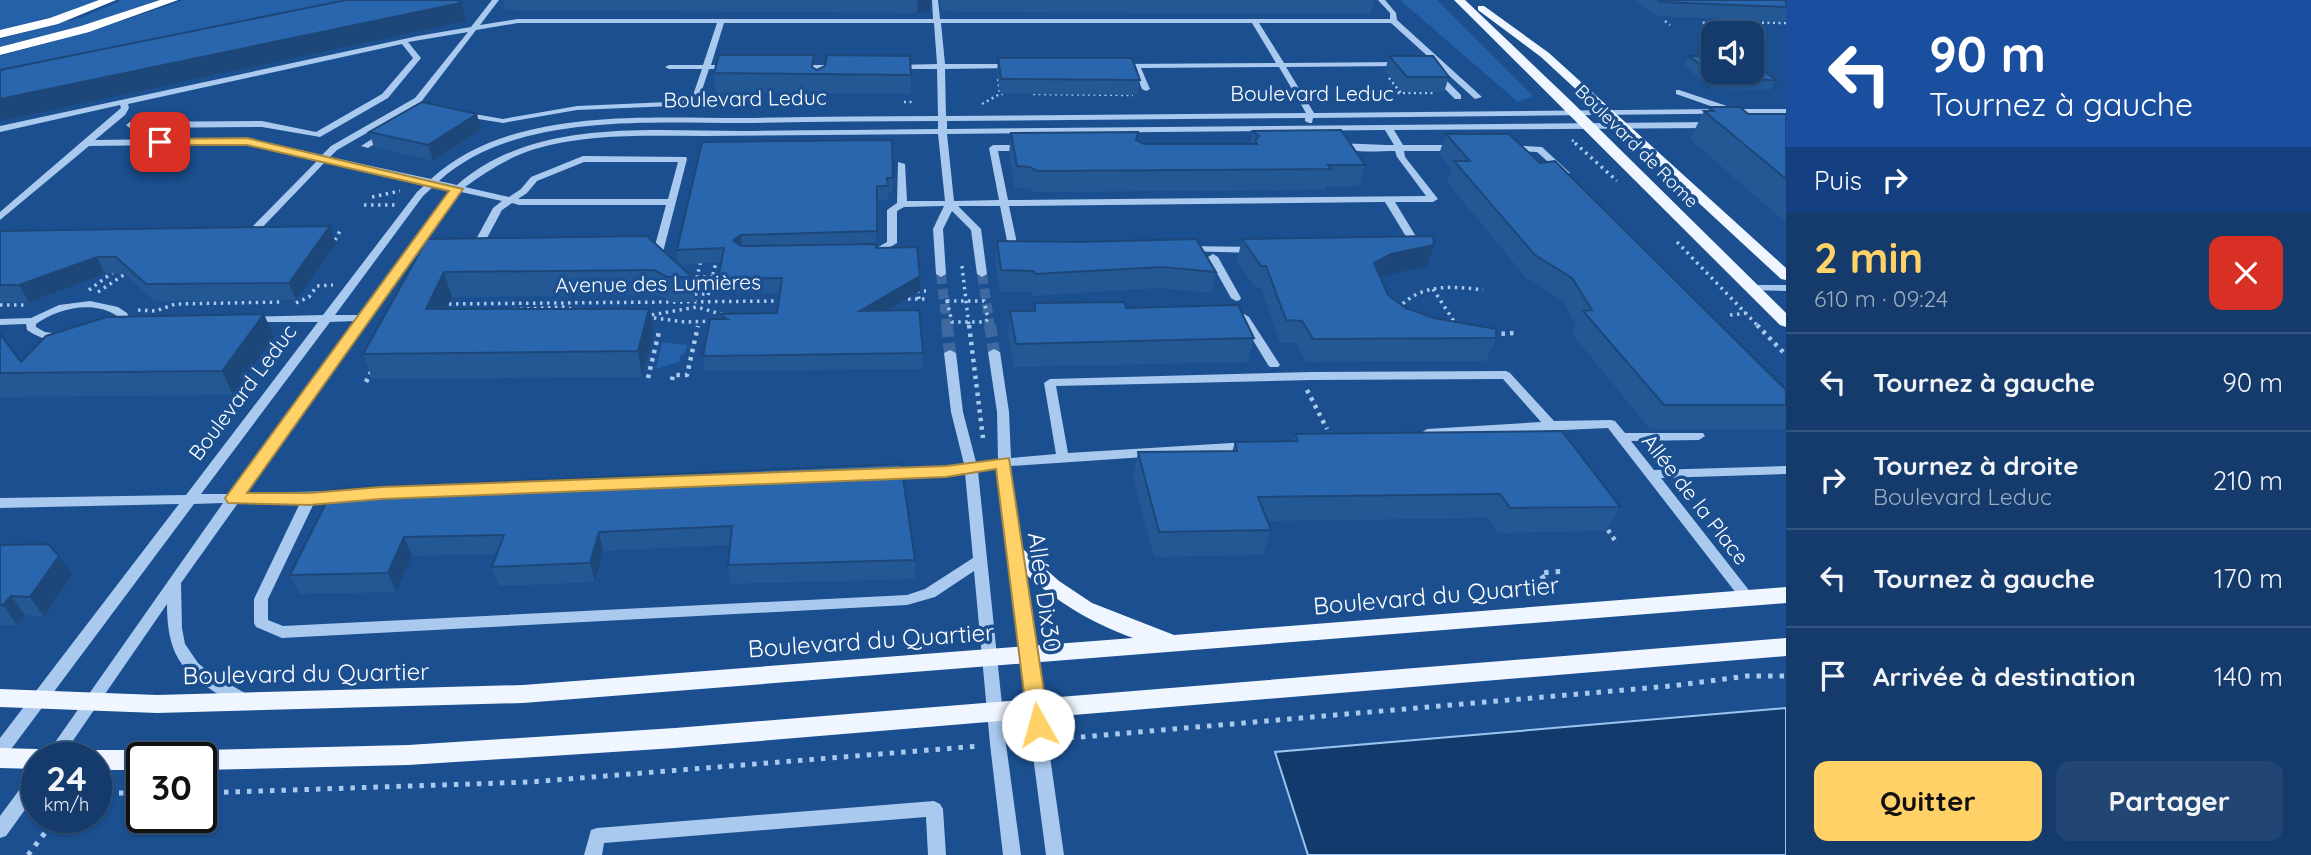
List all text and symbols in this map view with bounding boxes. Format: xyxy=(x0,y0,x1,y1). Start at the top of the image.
map controls xyxy=(1701,21,1764,84)
button: sound xyxy=(1701,21,1764,84)
text: 90 m xyxy=(1929,23,2046,84)
icon: left xyxy=(1814,28,1905,119)
street label: Boulevard Leduc xyxy=(1230,80,1394,106)
street label: Boulevard de Rome xyxy=(1571,80,1703,212)
street label: Boulevard Leduc xyxy=(663,84,827,112)
text: Tournez à gauche xyxy=(1929,84,2193,124)
pin xyxy=(130,112,190,172)
icon: arrive xyxy=(141,123,179,161)
icon: right xyxy=(1876,161,1914,199)
text: Puis xyxy=(1814,164,1862,197)
text: 2 min xyxy=(1814,231,1923,284)
button: close xyxy=(2209,236,2283,310)
street label: Avenue des Lumières xyxy=(555,268,761,298)
text: 610 m · 09:24 xyxy=(1814,284,1948,313)
street label: Boulevard Leduc xyxy=(182,319,302,465)
icon: left xyxy=(1814,363,1852,401)
text: Tournez à gauche xyxy=(1873,366,2095,399)
text: 90 m xyxy=(2222,366,2283,399)
street label: Allée de la Place xyxy=(1637,428,1755,570)
text: Tournez à droite xyxy=(1873,449,2078,482)
icon: right xyxy=(1814,461,1852,499)
text: 210 m xyxy=(2213,464,2283,497)
text: Boulevard Leduc xyxy=(1873,482,2052,511)
street label: Allée Dix30 xyxy=(1022,530,1068,654)
icon: left xyxy=(1814,559,1852,597)
text: Tournez à gauche xyxy=(1873,562,2095,595)
text: 170 m xyxy=(2214,562,2283,595)
street label: Boulevard du Quartier xyxy=(1312,569,1560,621)
street label: Boulevard du Quartier xyxy=(747,616,995,664)
street label: Boulevard du Quartier xyxy=(182,656,430,690)
icon: arrive xyxy=(1814,657,1852,695)
text: Arrivée à destination xyxy=(1873,660,2136,693)
text: 140 m xyxy=(2214,660,2283,693)
position arrow xyxy=(1001,688,1075,762)
speed limit sign: 30 xyxy=(126,742,217,833)
text: 24 xyxy=(46,756,87,800)
button: Quitter xyxy=(1814,761,2042,841)
button: Partager xyxy=(2056,761,2283,841)
text: km/h xyxy=(44,793,89,816)

